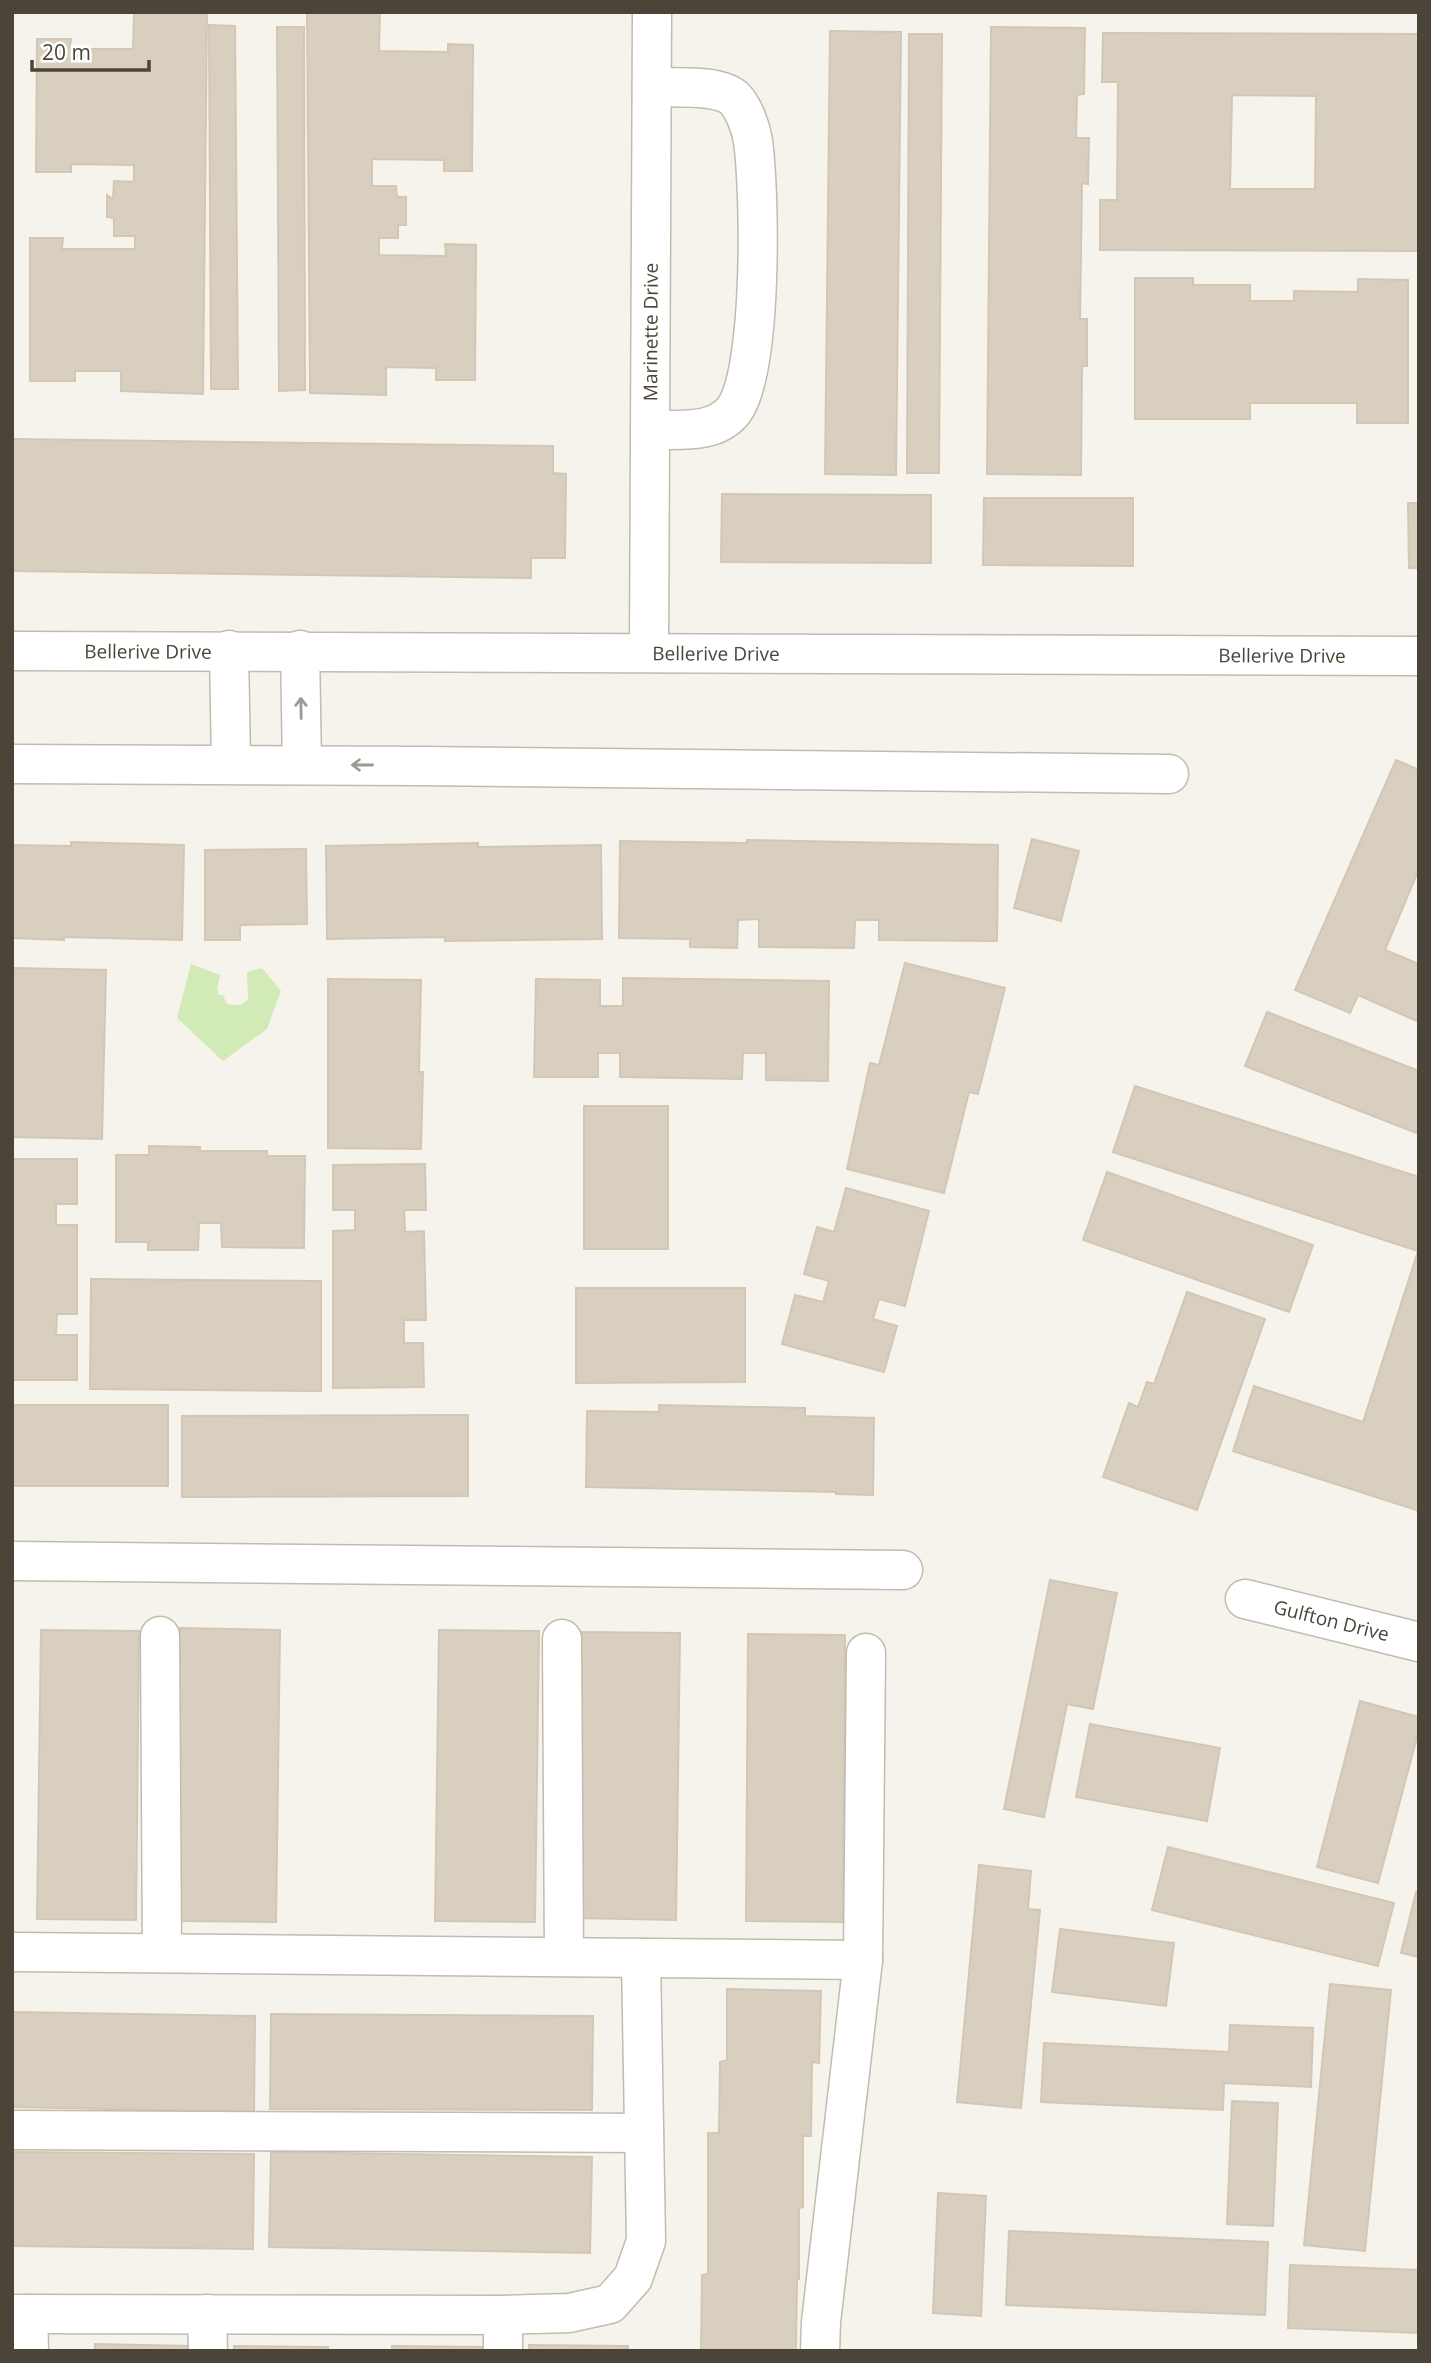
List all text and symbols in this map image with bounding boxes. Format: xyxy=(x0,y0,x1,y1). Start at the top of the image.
scale bar xyxy=(32,28,149,72)
text: 20 m xyxy=(42,38,91,66)
street label: Marinette Drive xyxy=(637,263,664,401)
street label: Bellerive Drive xyxy=(84,638,212,665)
street label: Bellerive Drive xyxy=(652,640,780,667)
street label: Bellerive Drive xyxy=(1218,642,1346,669)
one-way arrow xyxy=(294,696,308,719)
one-way arrow xyxy=(351,758,374,772)
street label: Gulfton Drive xyxy=(1271,1594,1392,1647)

